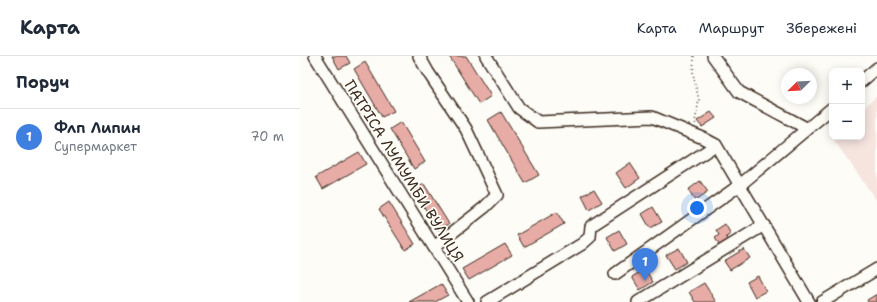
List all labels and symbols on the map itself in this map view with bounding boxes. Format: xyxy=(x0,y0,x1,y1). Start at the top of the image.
north arrow xyxy=(781,68,817,104)
street label: ПАТРІСА ЛУМУМБИ ВУЛИЦЯ xyxy=(340,76,468,266)
your location xyxy=(687,198,707,218)
pin: 1 xyxy=(632,248,658,281)

